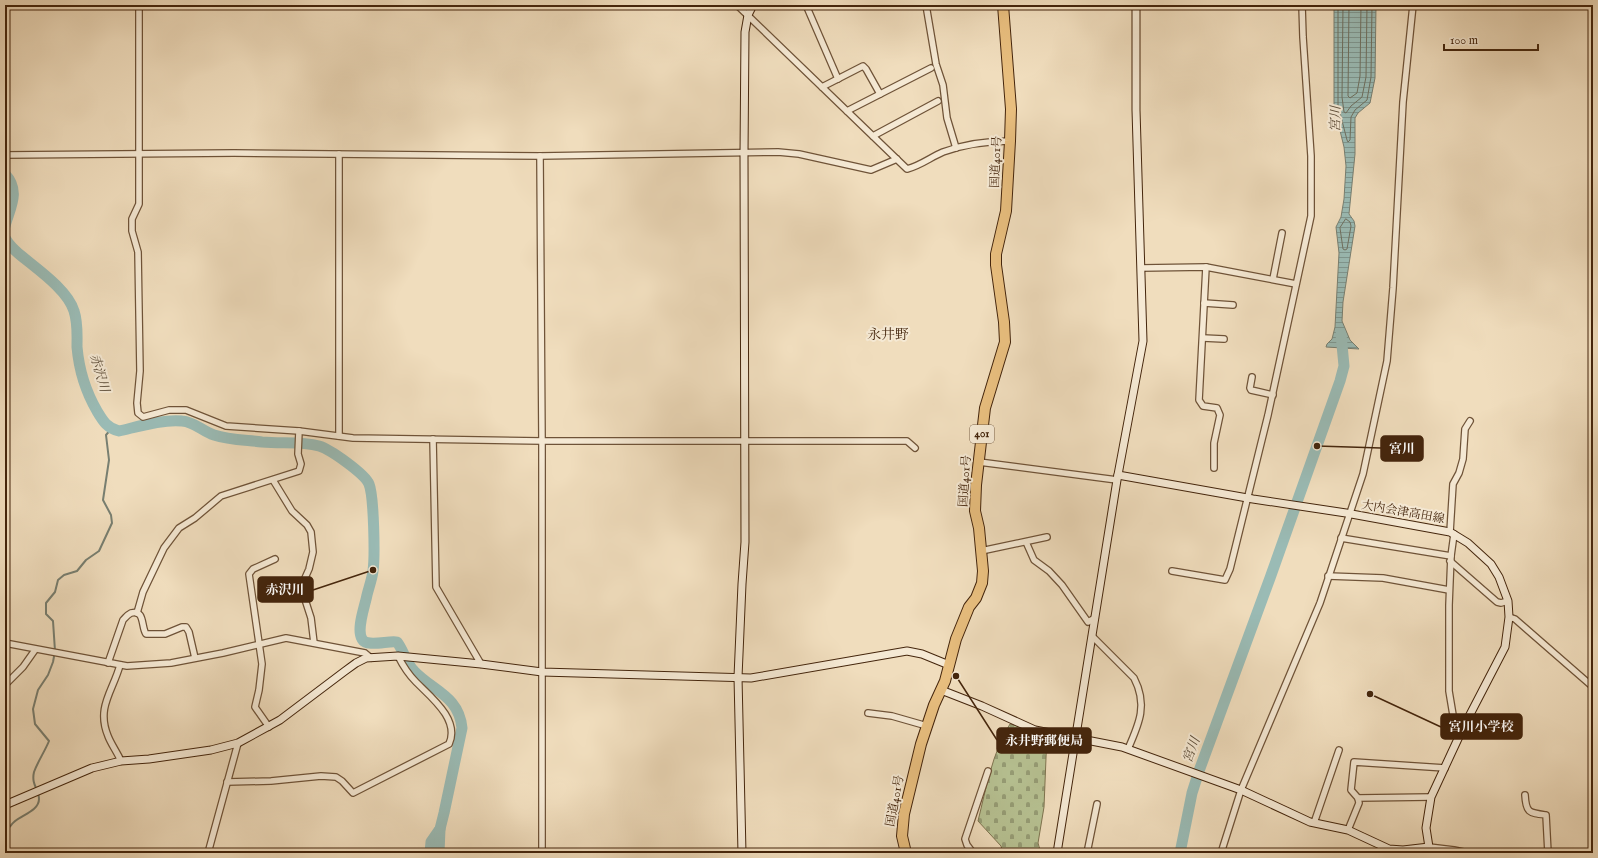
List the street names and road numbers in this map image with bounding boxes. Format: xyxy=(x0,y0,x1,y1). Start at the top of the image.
street label: 国道401号 xyxy=(987,136,1005,188)
road number: 401 xyxy=(970,425,994,443)
street label: 国道401号 xyxy=(956,454,974,508)
street label: 大内会津高田線 xyxy=(1360,497,1446,527)
street label: 国道401号 xyxy=(883,774,907,828)

